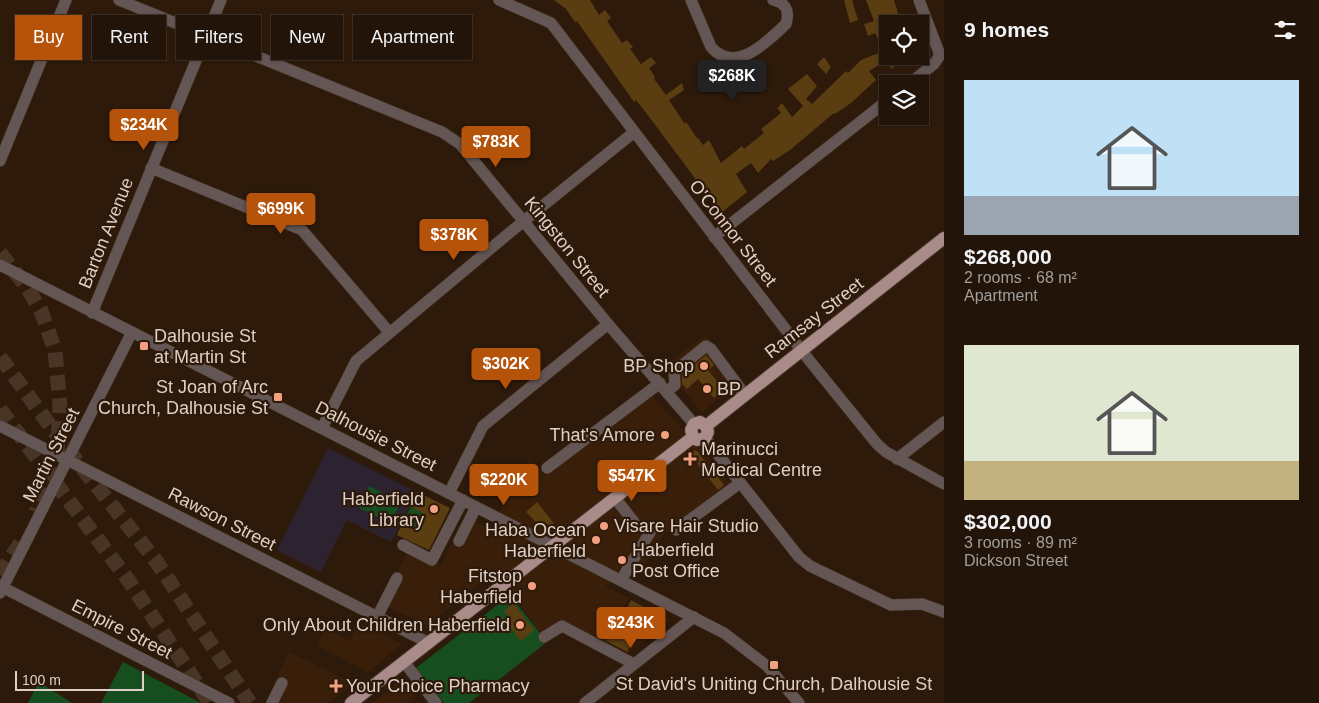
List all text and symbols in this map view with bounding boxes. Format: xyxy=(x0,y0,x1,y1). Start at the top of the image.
chip: Buy xyxy=(15,15,82,60)
chip: Rent xyxy=(92,15,166,60)
chip: Filters xyxy=(176,15,261,60)
chip: New xyxy=(271,15,343,60)
chip: Apartment xyxy=(353,15,472,60)
map controls xyxy=(879,15,929,125)
button: locate xyxy=(879,15,929,65)
icon: filters xyxy=(1271,16,1299,44)
text: 9 homes xyxy=(964,18,1049,41)
pin: $268K xyxy=(697,59,767,102)
text: $268K xyxy=(708,67,756,84)
button: layers xyxy=(879,75,929,125)
pin: $234K xyxy=(109,108,179,151)
icon: home xyxy=(1087,113,1177,203)
text: $234K xyxy=(120,116,168,133)
pin: $783K xyxy=(461,126,531,168)
text: $783K xyxy=(472,133,520,150)
street label: Barton Avenue xyxy=(75,175,137,291)
street label: O'Connor Street xyxy=(685,176,781,290)
pin: $699K xyxy=(246,192,316,235)
street label: Kingston Street xyxy=(521,193,613,301)
text: $699K xyxy=(257,200,305,217)
pin: $378K xyxy=(419,218,489,261)
text: $378K xyxy=(430,226,478,243)
text: $268,000 xyxy=(964,245,1052,268)
text: 2 rooms · 68 m² xyxy=(964,269,1077,286)
street label: Ramsay Street xyxy=(761,273,867,363)
text: Apartment xyxy=(964,287,1038,304)
place label: Dalhousie St at Martin St xyxy=(154,326,256,367)
marker: Dalhousie St at Martin St xyxy=(138,340,150,352)
pin: $302K xyxy=(471,348,541,390)
text: $302K xyxy=(482,355,530,372)
place label: BP Shop xyxy=(623,356,694,376)
marker: BP Shop xyxy=(698,360,710,372)
place label: St Joan of Arc Church, Dalhousie St xyxy=(98,377,268,418)
icon: home xyxy=(1087,378,1177,468)
place label: BP xyxy=(717,379,741,399)
marker: BP xyxy=(701,383,713,395)
marker: St Joan of Arc Church, Dalhousie St xyxy=(272,391,284,403)
street label: Dalhousie Street xyxy=(312,397,440,475)
street label: Martin Street xyxy=(19,405,83,505)
place label: That's Amore xyxy=(550,425,655,445)
marker: That's Amore xyxy=(659,429,671,441)
place label: Marinucci Medical Centre xyxy=(701,439,822,480)
marker: Marinucci Medical Centre xyxy=(683,452,697,466)
pin: $547K xyxy=(597,460,667,502)
pin: $220K xyxy=(469,464,539,506)
text: $547K xyxy=(608,467,656,484)
text: $220K xyxy=(480,471,528,488)
street label: Rawson Street xyxy=(165,483,279,555)
place label: Haberfield Library xyxy=(342,489,424,530)
marker: Haberfield Library xyxy=(428,503,440,515)
text: $302,000 xyxy=(964,510,1052,533)
place label: Visare Hair Studio xyxy=(614,516,759,536)
place label: Haba Ocean Haberfield xyxy=(485,520,586,561)
marker: Visare Hair Studio xyxy=(598,520,610,532)
marker: Haba Ocean Haberfield xyxy=(590,534,602,546)
text: 3 rooms · 89 m² xyxy=(964,534,1077,551)
place label: Haberfield Post Office xyxy=(632,540,720,581)
text: Dickson Street xyxy=(964,552,1068,569)
marker: Haberfield Post Office xyxy=(616,554,628,566)
place label: Fitstop Haberfield xyxy=(440,566,522,607)
marker: Fitstop Haberfield xyxy=(526,580,538,592)
street label: Empire Street xyxy=(68,595,176,663)
pin: $243K xyxy=(596,606,666,649)
text: $243K xyxy=(607,614,655,631)
place label: Only About Children Haberfield xyxy=(263,615,510,635)
marker: Only About Children Haberfield xyxy=(514,619,526,631)
marker: St David's Uniting Church, Dalhousie St xyxy=(768,659,780,671)
scale bar xyxy=(15,668,144,691)
text: 100 m xyxy=(22,672,61,688)
place label: St David's Uniting Church, Dalhousie St xyxy=(616,674,932,694)
place label: Your Choice Pharmacy xyxy=(346,676,529,696)
marker: Your Choice Pharmacy xyxy=(330,680,342,692)

